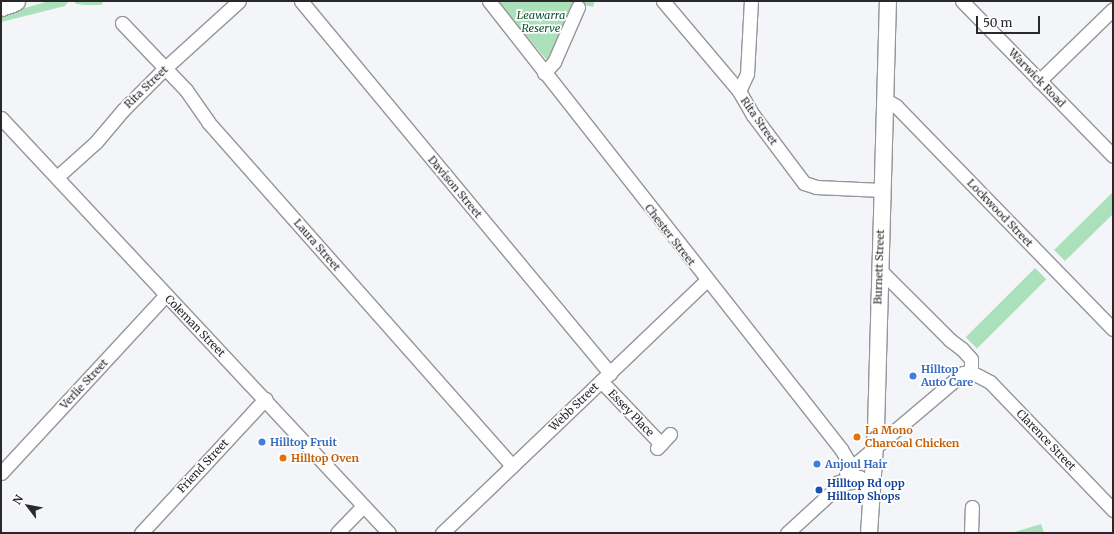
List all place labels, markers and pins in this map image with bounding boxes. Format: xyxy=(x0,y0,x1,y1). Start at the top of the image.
place label: Hilltop Auto Care xyxy=(921,363,973,389)
marker: Hilltop Auto Care xyxy=(908,371,918,381)
place label: La Mono Charcoal Chicken xyxy=(865,424,959,450)
marker: La Mono Charcoal Chicken xyxy=(852,432,862,442)
place label: Hilltop Fruit xyxy=(270,435,337,449)
marker: Hilltop Fruit xyxy=(257,437,267,447)
place label: Hilltop Oven xyxy=(291,451,359,465)
marker: Hilltop Oven xyxy=(278,453,288,463)
place label: Anjoul Hair xyxy=(825,457,887,471)
marker: Anjoul Hair xyxy=(812,459,822,469)
place label: Hilltop Rd opp Hilltop Shops xyxy=(827,477,905,503)
marker: Hilltop Rd opp Hilltop Shops xyxy=(814,485,824,495)

